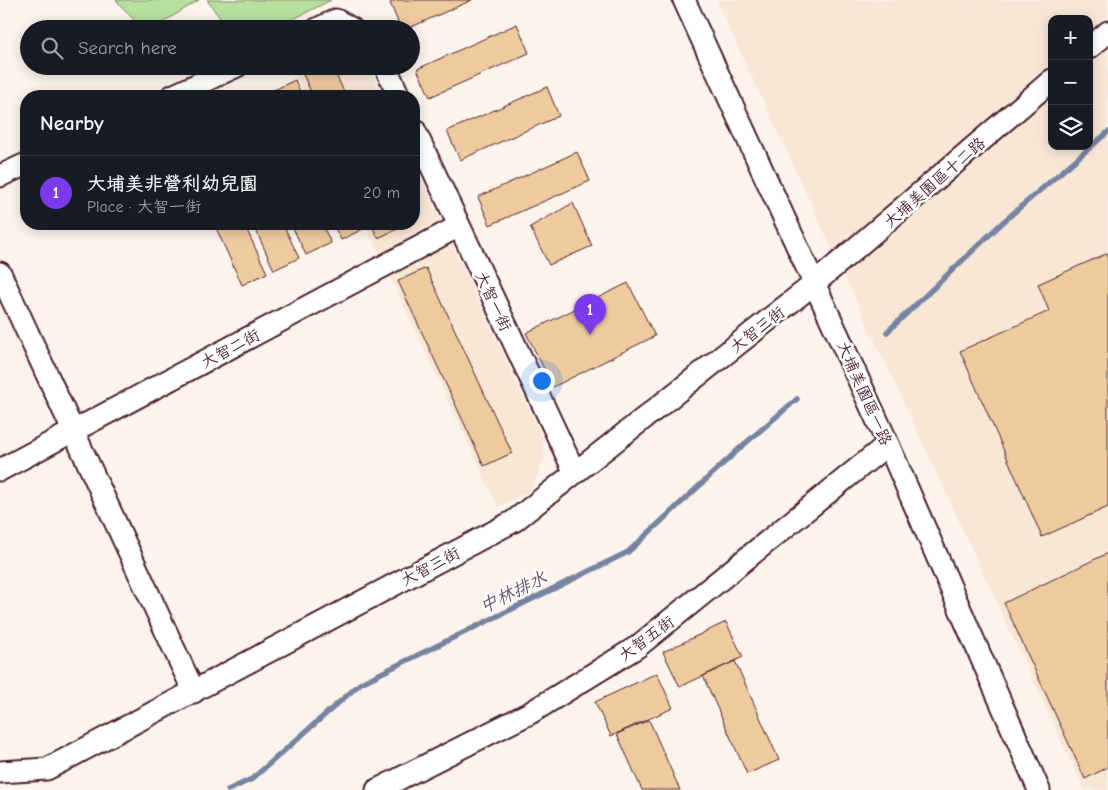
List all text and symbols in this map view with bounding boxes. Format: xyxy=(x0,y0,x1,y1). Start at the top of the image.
map controls xyxy=(1048,15,1093,150)
button: + xyxy=(1048,15,1093,60)
search box xyxy=(20,20,420,75)
icon: search xyxy=(38,34,66,62)
text: Search here xyxy=(78,37,177,59)
button: − xyxy=(1048,60,1093,105)
button: layers xyxy=(1048,105,1093,150)
text: Nearby xyxy=(40,111,104,135)
street label: 大埔美園區十二路 xyxy=(880,134,989,232)
text: 大埔美非營利幼兒園 xyxy=(87,173,258,195)
text: 1 xyxy=(53,184,59,202)
text: 20 m xyxy=(363,184,400,202)
text: Place · 大智一街 xyxy=(87,198,201,216)
street label: 大智一街 xyxy=(471,269,515,334)
pin: 1 xyxy=(574,294,606,335)
street label: 大智三街 xyxy=(727,303,788,357)
street label: 大智二街 xyxy=(198,326,263,372)
street label: 大埔美園區一路 xyxy=(833,339,895,448)
your location xyxy=(529,368,555,394)
street label: 大智三街 xyxy=(398,544,463,590)
water label: 中林排水 xyxy=(476,567,551,618)
street label: 大智五街 xyxy=(615,613,678,665)

